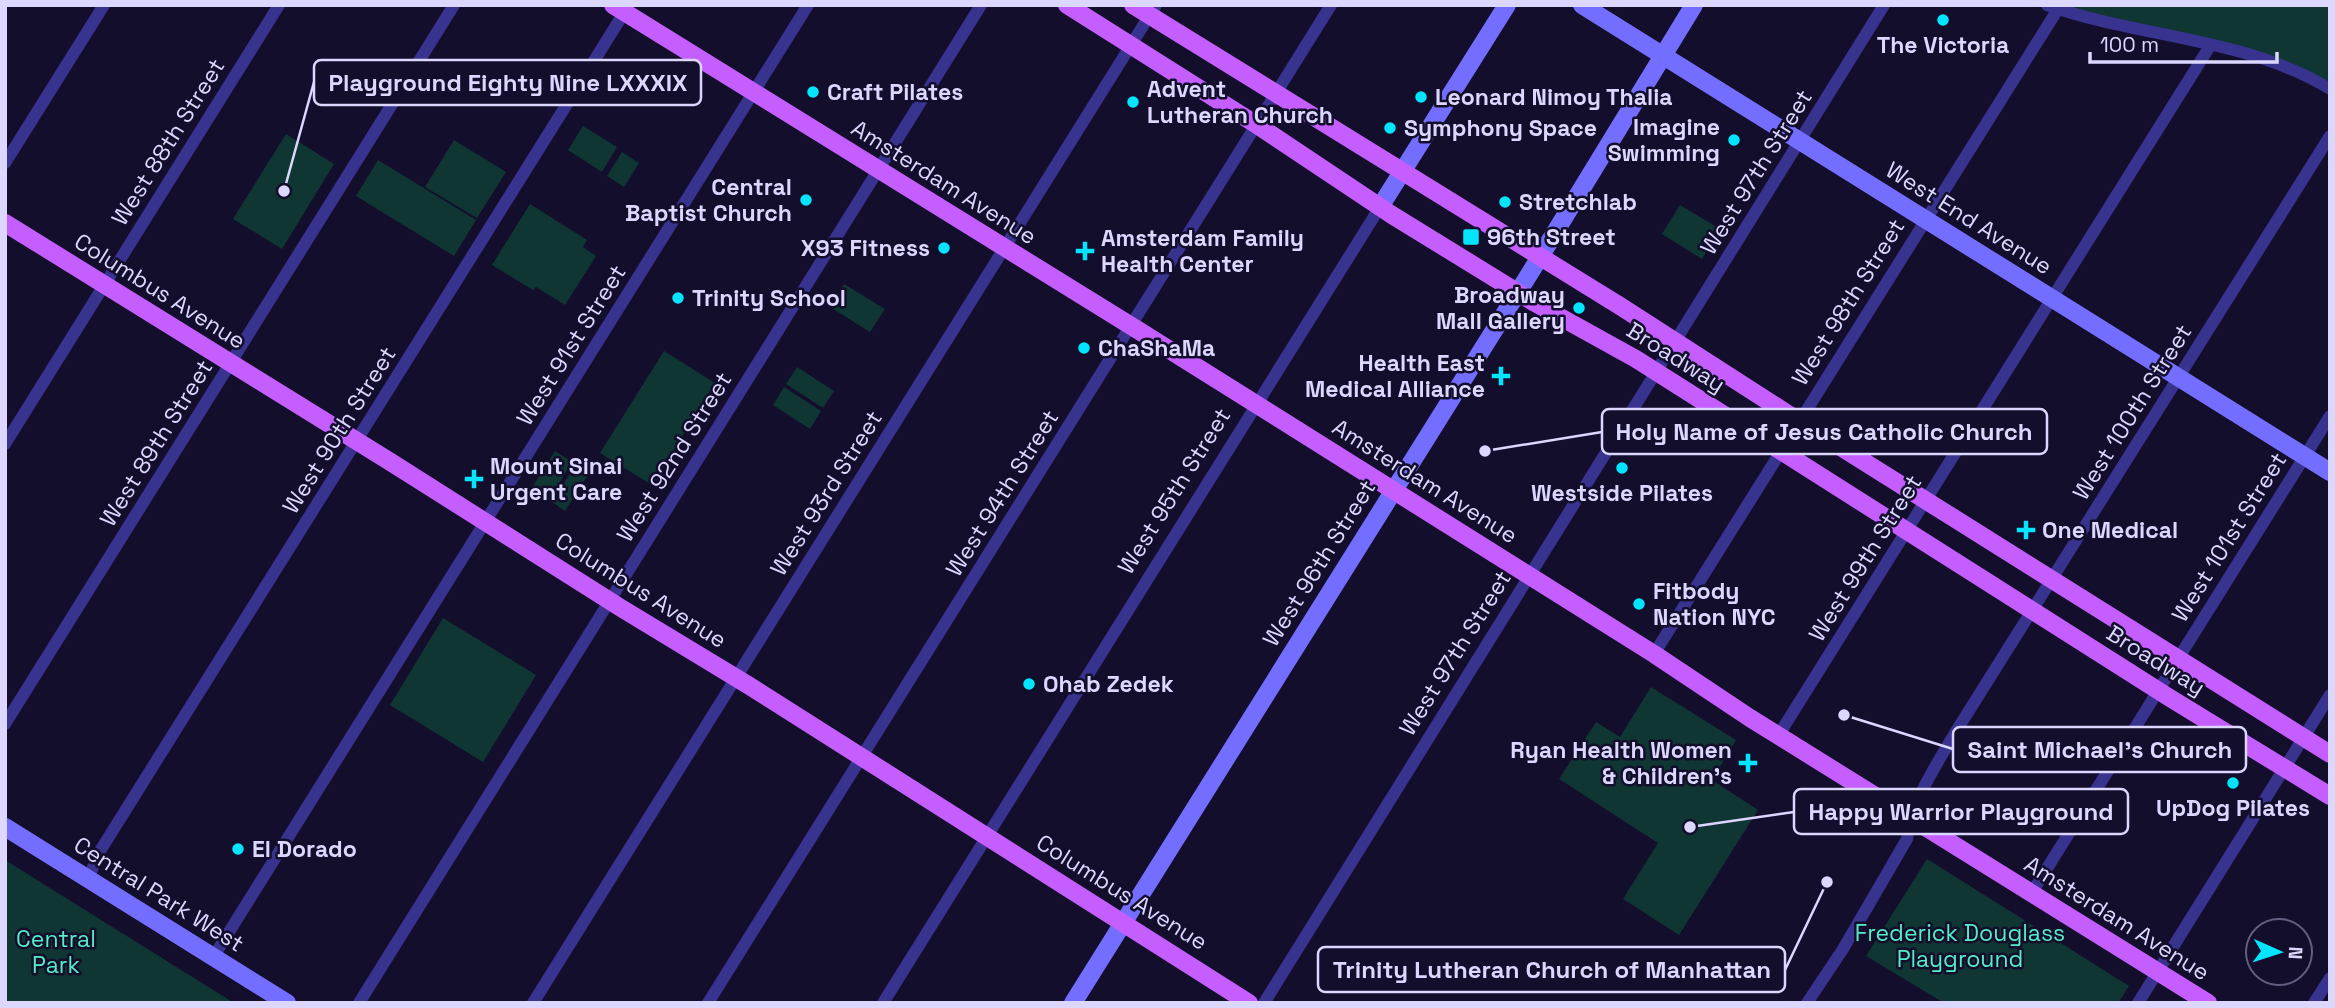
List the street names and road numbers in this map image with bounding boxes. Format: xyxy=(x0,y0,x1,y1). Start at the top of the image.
street label: West 88th Street xyxy=(105,53,231,231)
street label: West 97th Street xyxy=(1693,84,1819,260)
street label: Amsterdam Avenue xyxy=(846,113,1042,251)
street label: West End Avenue xyxy=(1880,155,2058,281)
street label: West 98th Street xyxy=(1785,213,1911,391)
street label: Columbus Avenue xyxy=(69,226,251,356)
street label: West 91st Street xyxy=(509,259,633,431)
street label: Broadway xyxy=(1621,315,1731,399)
street label: West 100th Street xyxy=(2066,319,2198,505)
street label: West 90th Street xyxy=(276,341,402,519)
street label: West 89th Street xyxy=(93,354,219,532)
street label: West 92nd Street xyxy=(610,366,738,548)
street label: West 95th Street xyxy=(1111,402,1237,580)
street label: West 94th Street xyxy=(939,404,1065,582)
street label: West 93rd Street xyxy=(763,405,889,581)
street label: Amsterdam Avenue xyxy=(1327,412,1523,550)
street label: West 101st Street xyxy=(2165,447,2293,627)
street label: West 99th Street xyxy=(1802,469,1928,647)
street label: West 96th Street xyxy=(1256,474,1382,652)
street label: Columbus Avenue xyxy=(550,525,732,655)
street label: West 97th Street xyxy=(1392,565,1518,741)
street label: Broadway xyxy=(2101,618,2211,702)
street label: Columbus Avenue xyxy=(1031,827,1213,957)
street label: Central Park West xyxy=(68,830,250,958)
street label: Amsterdam Avenue xyxy=(2019,849,2215,987)

